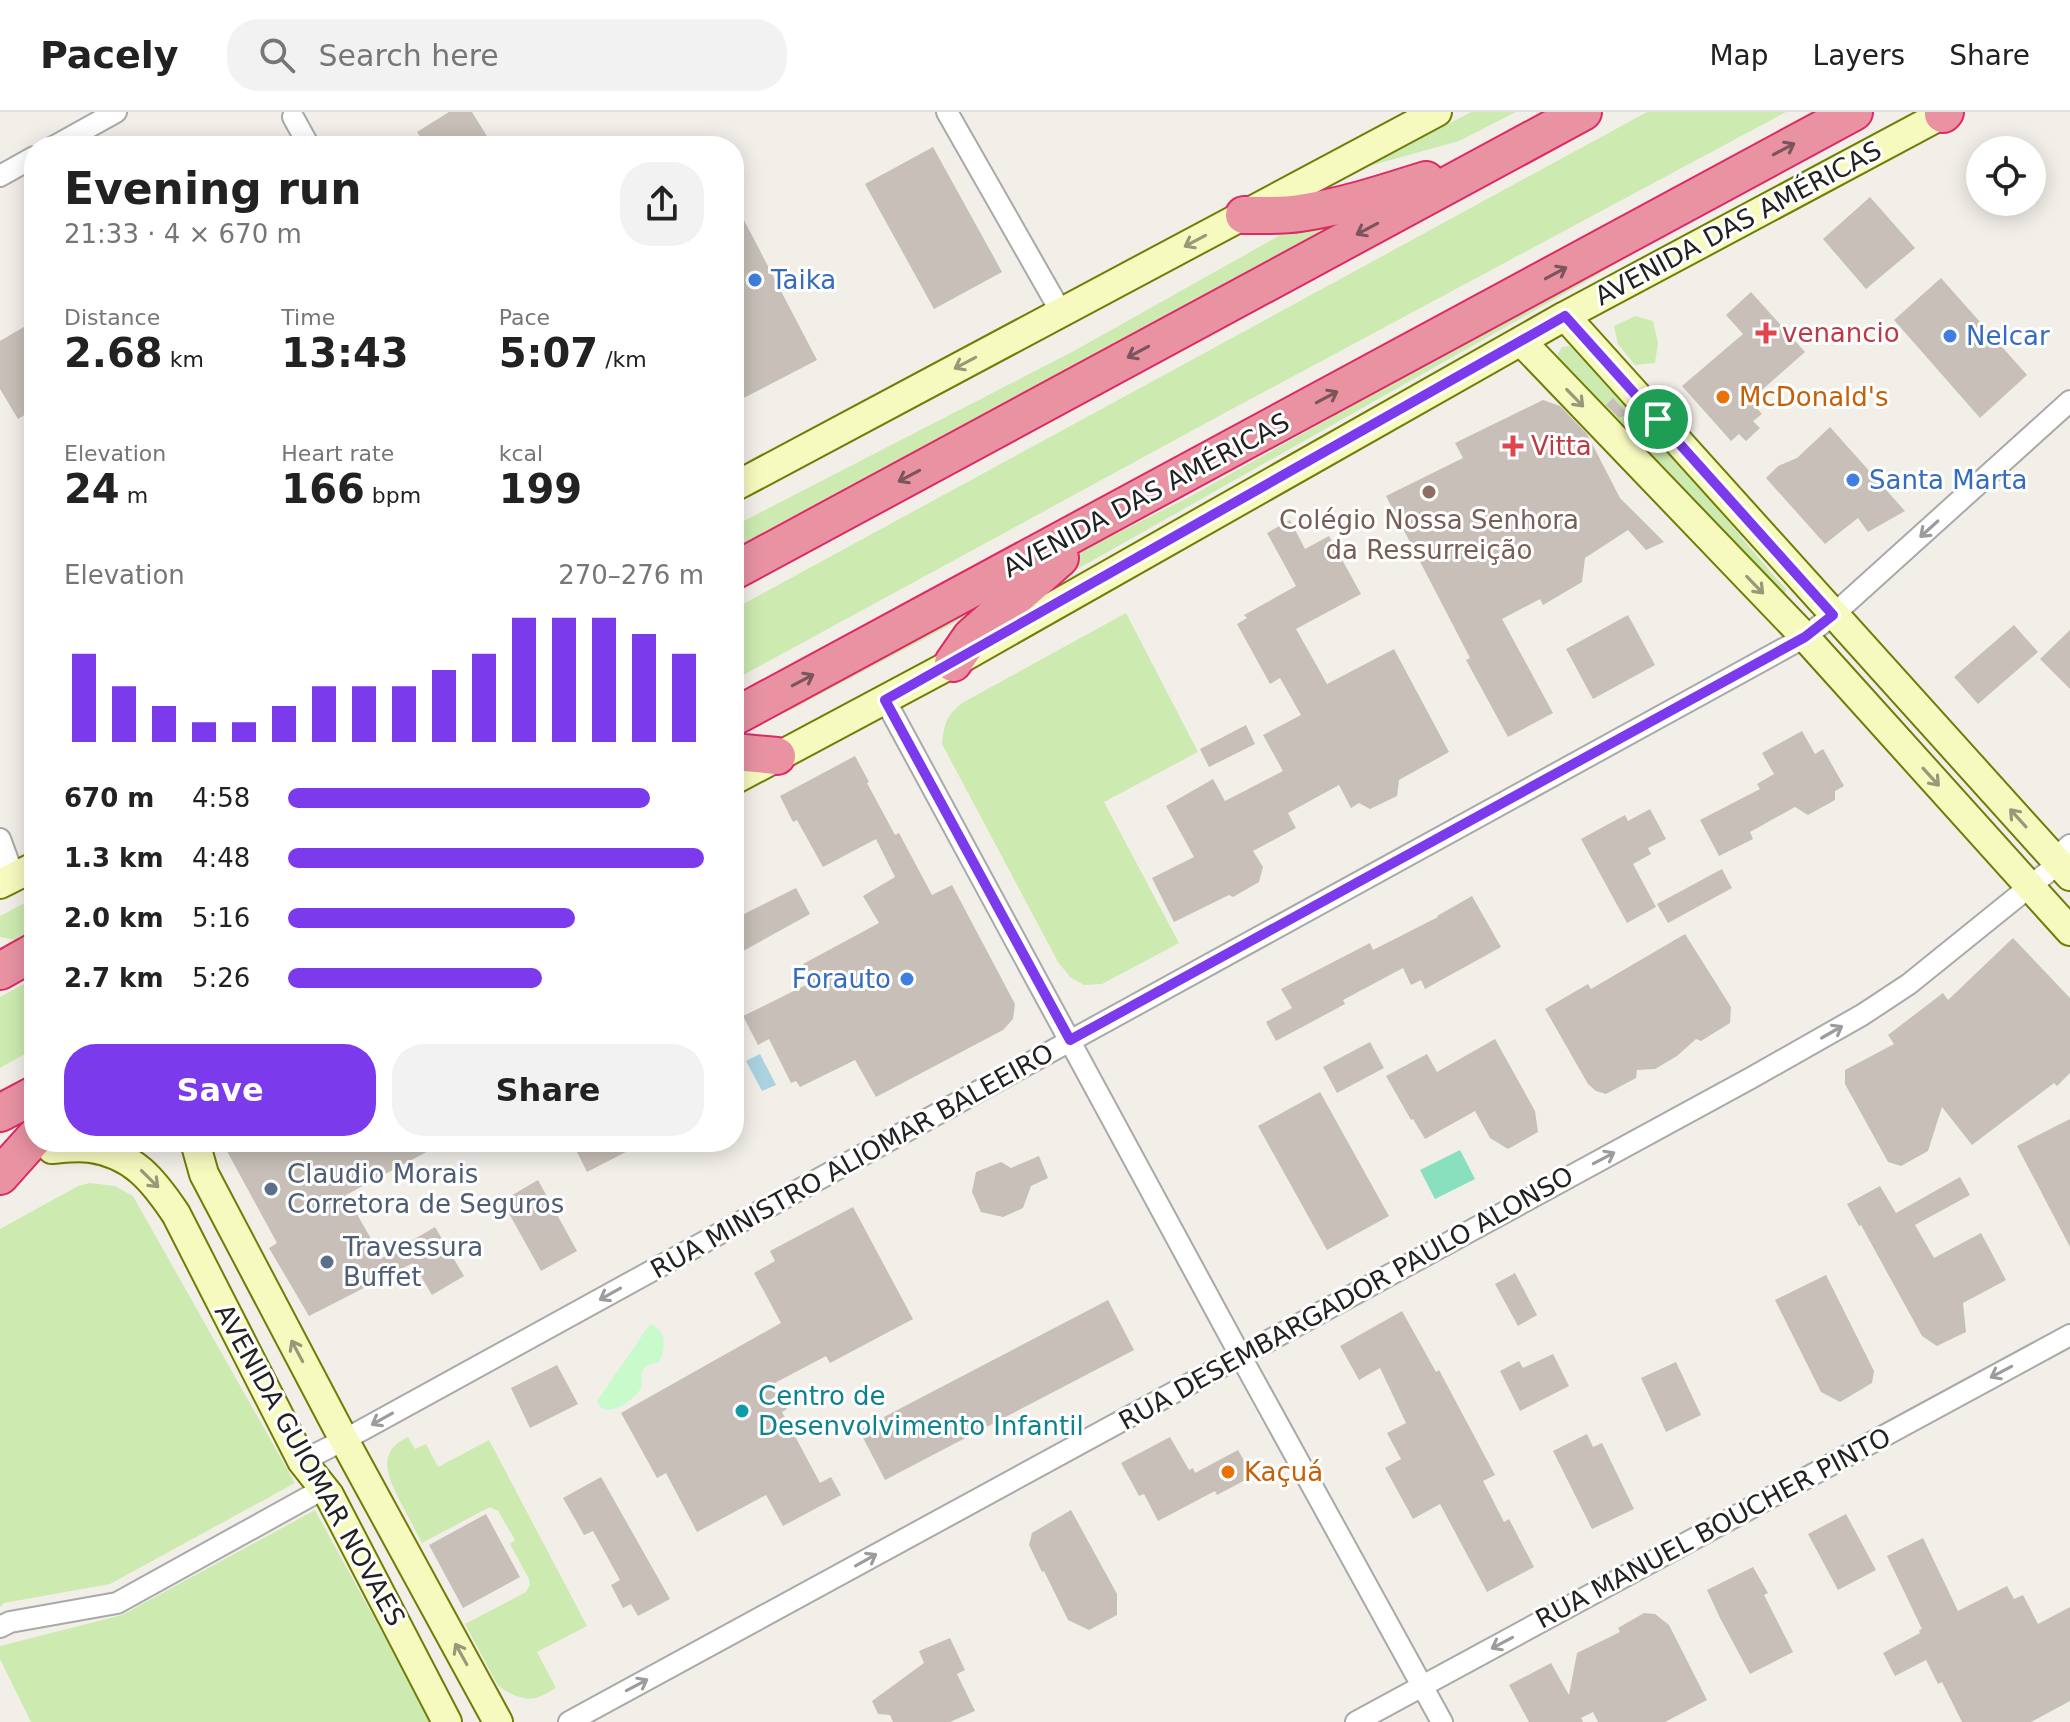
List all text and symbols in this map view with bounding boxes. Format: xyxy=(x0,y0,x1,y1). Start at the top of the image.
search box xyxy=(227,19,787,91)
text: Pacely xyxy=(40,33,179,77)
icon: search xyxy=(255,33,299,77)
text: Search here xyxy=(319,38,499,73)
text: Map xyxy=(1709,39,1769,72)
text: Layers xyxy=(1813,39,1905,72)
text: Share xyxy=(1949,39,2030,72)
street label: AVENIDA DAS AMÉRICAS xyxy=(1589,134,1886,311)
map controls xyxy=(1966,136,2046,216)
button: locate xyxy=(1966,136,2046,216)
one-way arrow xyxy=(1772,141,1796,157)
button: share xyxy=(620,162,704,246)
text: Evening run xyxy=(64,163,361,214)
text: 21:33 · 4 × 670 m xyxy=(64,219,302,249)
one-way arrow xyxy=(1356,221,1379,237)
one-way arrow xyxy=(1183,233,1207,249)
place label: Taika xyxy=(770,265,836,295)
one-way arrow xyxy=(1543,265,1567,280)
marker: Taika xyxy=(746,271,764,289)
text: Distance xyxy=(64,305,160,330)
text: Time xyxy=(281,305,335,330)
text: Pace xyxy=(499,305,550,330)
place label: venancio xyxy=(1782,318,1900,348)
place label: Nelcar xyxy=(1966,321,2050,351)
marker: venancio xyxy=(1757,324,1775,342)
marker: Nelcar xyxy=(1941,327,1959,345)
text: 2.68 xyxy=(64,330,163,376)
text: 13:43 xyxy=(281,330,409,376)
text: 5:07 xyxy=(499,330,598,376)
one-way arrow xyxy=(1127,345,1150,361)
text: km xyxy=(163,347,204,372)
text: /km xyxy=(598,347,647,372)
one-way arrow xyxy=(954,356,978,371)
place label: McDonald's xyxy=(1739,382,1889,412)
pin xyxy=(1624,385,1692,453)
one-way arrow xyxy=(1315,388,1338,404)
one-way arrow xyxy=(1565,388,1584,407)
marker: McDonald's xyxy=(1714,388,1732,406)
icon: arrive xyxy=(1636,397,1680,441)
street label: AVENIDA DAS AMÉRICAS xyxy=(997,406,1294,583)
place label: Vitta xyxy=(1531,431,1592,461)
marker: Vitta xyxy=(1502,435,1524,457)
text: Elevation xyxy=(64,441,166,466)
text: Heart rate xyxy=(281,441,394,466)
text: kcal xyxy=(499,441,543,466)
place label: Santa Marta xyxy=(1869,465,2028,495)
text: 24 xyxy=(64,466,120,512)
text: 166 xyxy=(281,466,365,512)
text: 199 xyxy=(499,466,582,512)
one-way arrow xyxy=(898,469,922,484)
marker: Santa Marta xyxy=(1844,471,1862,489)
text: m xyxy=(120,483,148,508)
text: bpm xyxy=(365,483,421,508)
marker: Colégio Nossa Senhora da Ressurreição xyxy=(1420,483,1438,501)
place label: Colégio Nossa Senhora da Ressurreição xyxy=(1279,505,1579,565)
one-way arrow xyxy=(1920,519,1940,537)
text: Elevation xyxy=(64,560,185,590)
text: 270–276 m xyxy=(558,560,704,590)
one-way arrow xyxy=(1746,575,1765,595)
one-way arrow xyxy=(790,672,814,688)
one-way arrow xyxy=(1922,766,1940,786)
text: 670 m xyxy=(64,783,154,813)
text: 4:58 xyxy=(192,783,250,813)
one-way arrow xyxy=(2008,808,2027,828)
text: 1.3 km xyxy=(64,843,164,873)
text: 4:48 xyxy=(192,843,250,873)
text: 2.0 km xyxy=(64,903,164,933)
text: 5:16 xyxy=(192,903,250,933)
text: 2.7 km xyxy=(64,963,164,993)
text: 5:26 xyxy=(192,963,250,993)
place label: Forauto xyxy=(792,964,891,994)
marker: Forauto xyxy=(898,970,916,988)
one-way arrow xyxy=(1820,1024,1843,1040)
street label: RUA MINISTRO ALIOMAR BALEEIRO xyxy=(645,1037,1059,1285)
button: Save xyxy=(64,1044,376,1136)
button: Share xyxy=(392,1044,704,1136)
one-way arrow xyxy=(1592,1150,1616,1165)
place label: Claudio Morais Corretora de Seguros xyxy=(287,1159,564,1219)
street label: RUA DESEMBARGADOR PAULO ALONSO xyxy=(1114,1160,1578,1436)
one-way arrow xyxy=(139,1168,159,1188)
marker: Claudio Morais Corretora de Seguros xyxy=(262,1180,280,1198)
place label: Travessura Buffet xyxy=(342,1232,483,1292)
marker: Travessura Buffet xyxy=(318,1253,336,1271)
one-way arrow xyxy=(598,1287,622,1302)
street label: AVENIDA GUIOMAR NOVAES xyxy=(209,1299,411,1631)
one-way arrow xyxy=(289,1340,305,1363)
one-way arrow xyxy=(1990,1365,2014,1380)
place label: Centro de Desenvolvimento Infantil xyxy=(758,1381,1084,1441)
marker: Centro de Desenvolvimento Infantil xyxy=(733,1402,751,1420)
one-way arrow xyxy=(371,1412,394,1428)
street label: RUA MANUEL BOUCHER PINTO xyxy=(1530,1421,1896,1635)
place label: Kaçuá xyxy=(1244,1457,1323,1487)
marker: Kaçuá xyxy=(1219,1463,1237,1481)
one-way arrow xyxy=(853,1552,877,1568)
one-way arrow xyxy=(1491,1635,1514,1651)
one-way arrow xyxy=(453,1642,468,1666)
one-way arrow xyxy=(625,1677,649,1692)

